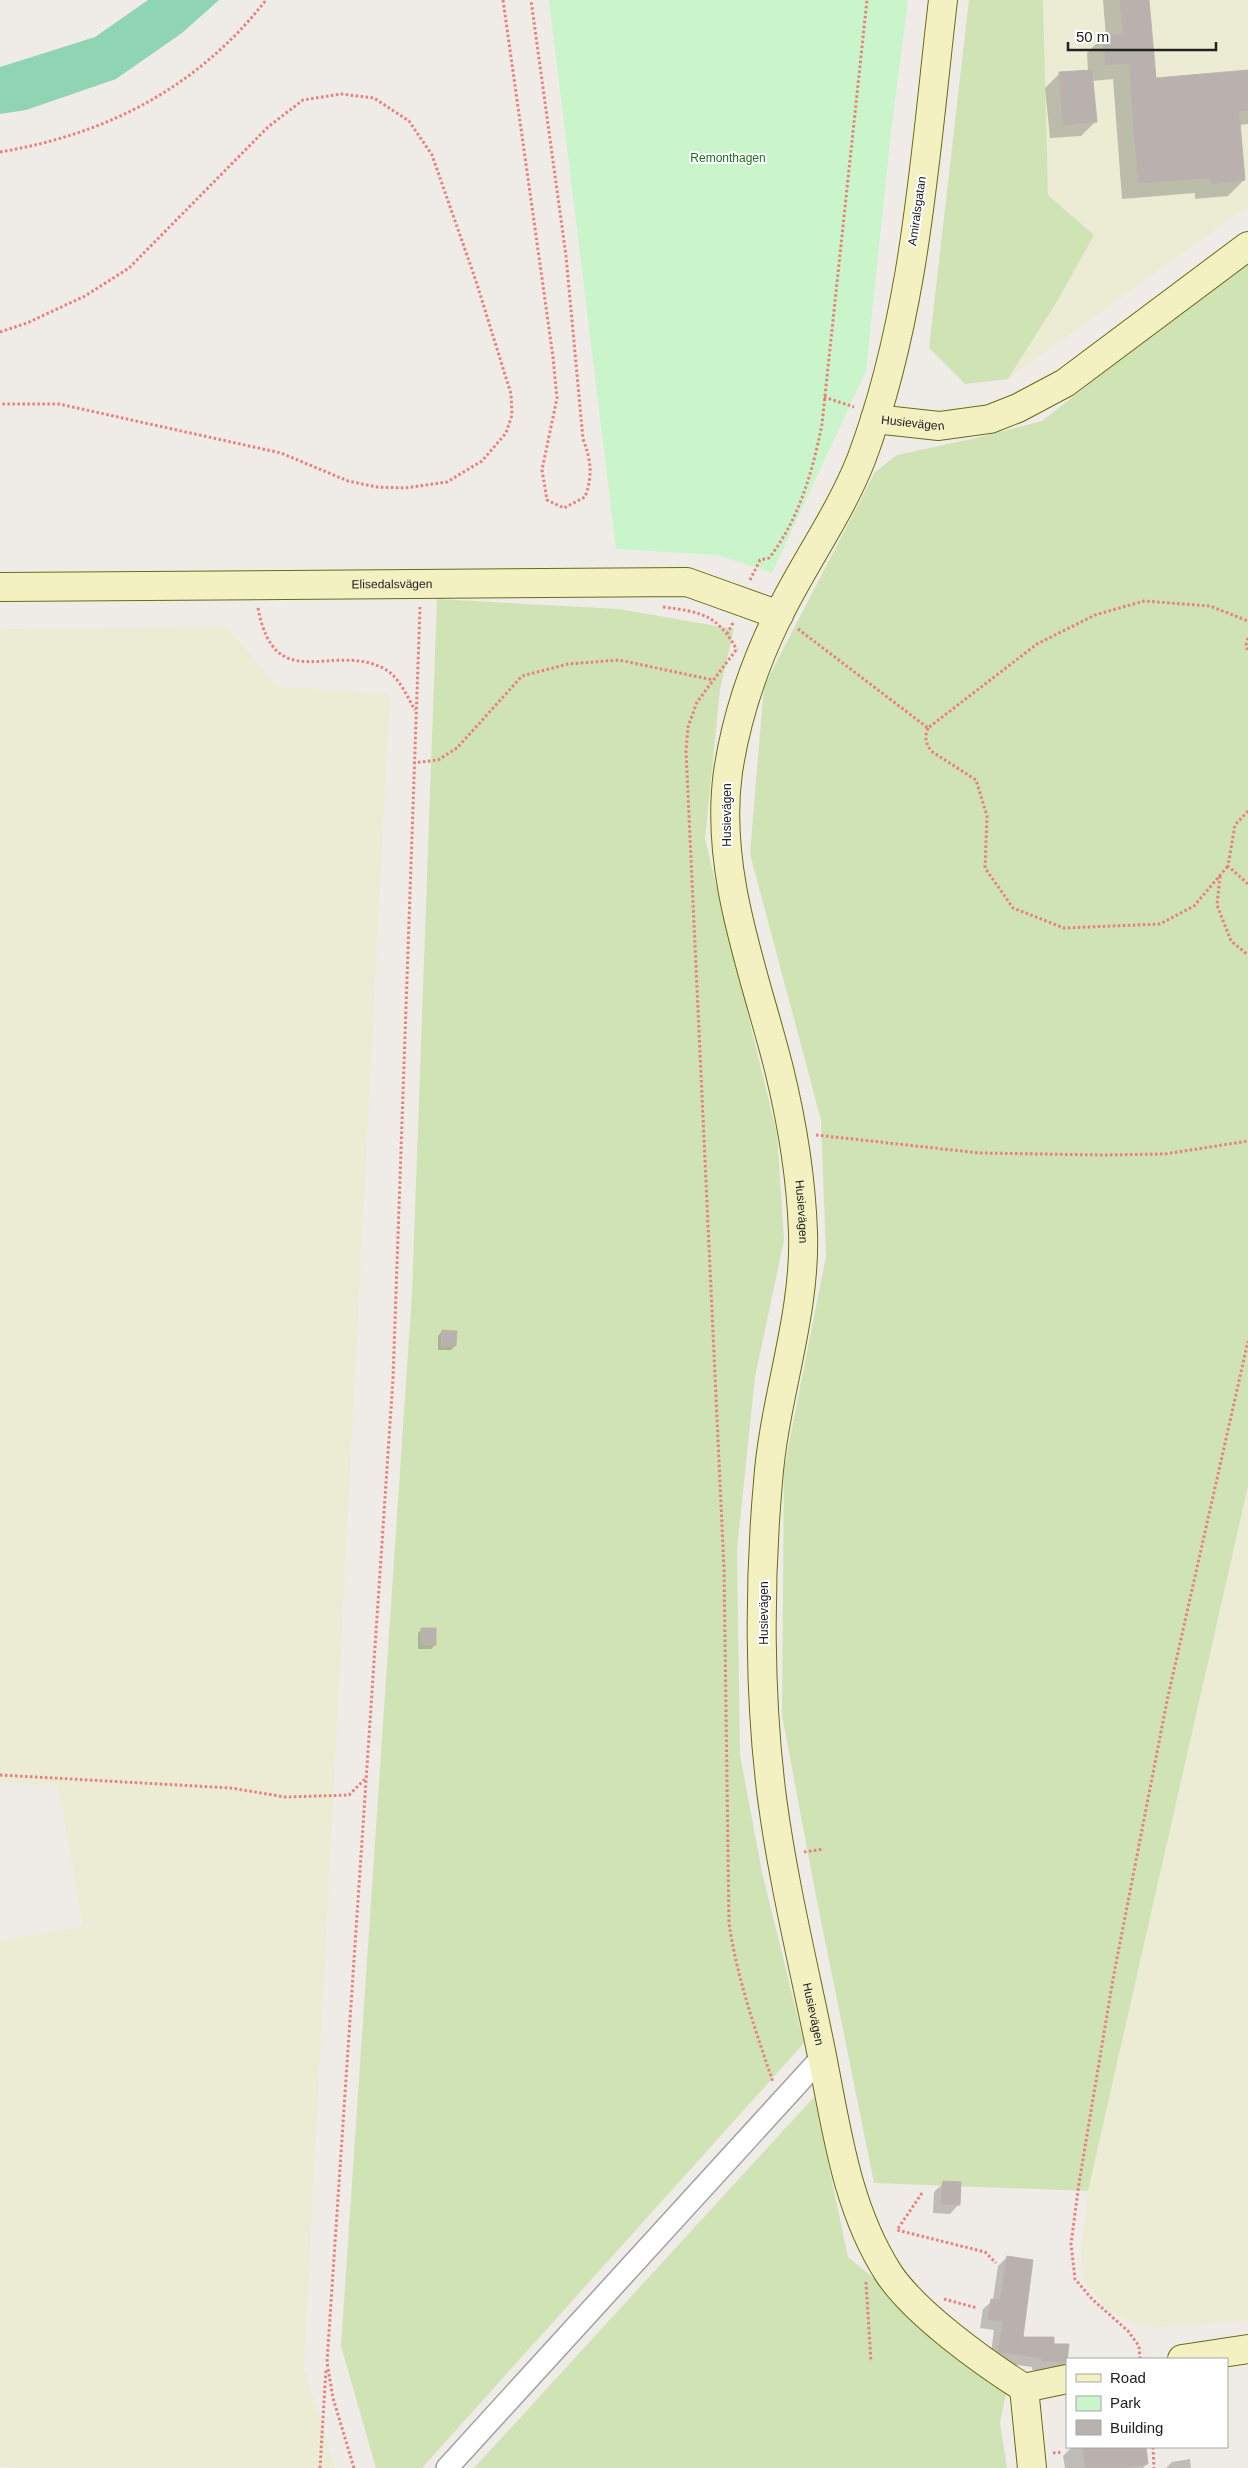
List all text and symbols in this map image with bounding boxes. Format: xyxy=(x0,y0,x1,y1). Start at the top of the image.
scale bar xyxy=(1068,20,1216,52)
text: 50 m xyxy=(1076,28,1109,45)
park label: Remonthagen xyxy=(690,151,766,165)
street label: Amiralsgatan xyxy=(905,175,929,247)
street label: Husievägen xyxy=(880,413,945,433)
street label: Elisedalsvägen xyxy=(352,577,432,591)
street label: Husievägen xyxy=(720,783,734,847)
street label: Husievägen xyxy=(792,1179,810,1243)
street label: Husievägen xyxy=(757,1581,771,1645)
street label: Husievägen xyxy=(800,1982,827,2047)
legend xyxy=(1066,2358,1228,2448)
text: Road xyxy=(1110,2369,1146,2386)
text: Park xyxy=(1110,2394,1141,2411)
text: Building xyxy=(1110,2419,1163,2436)

